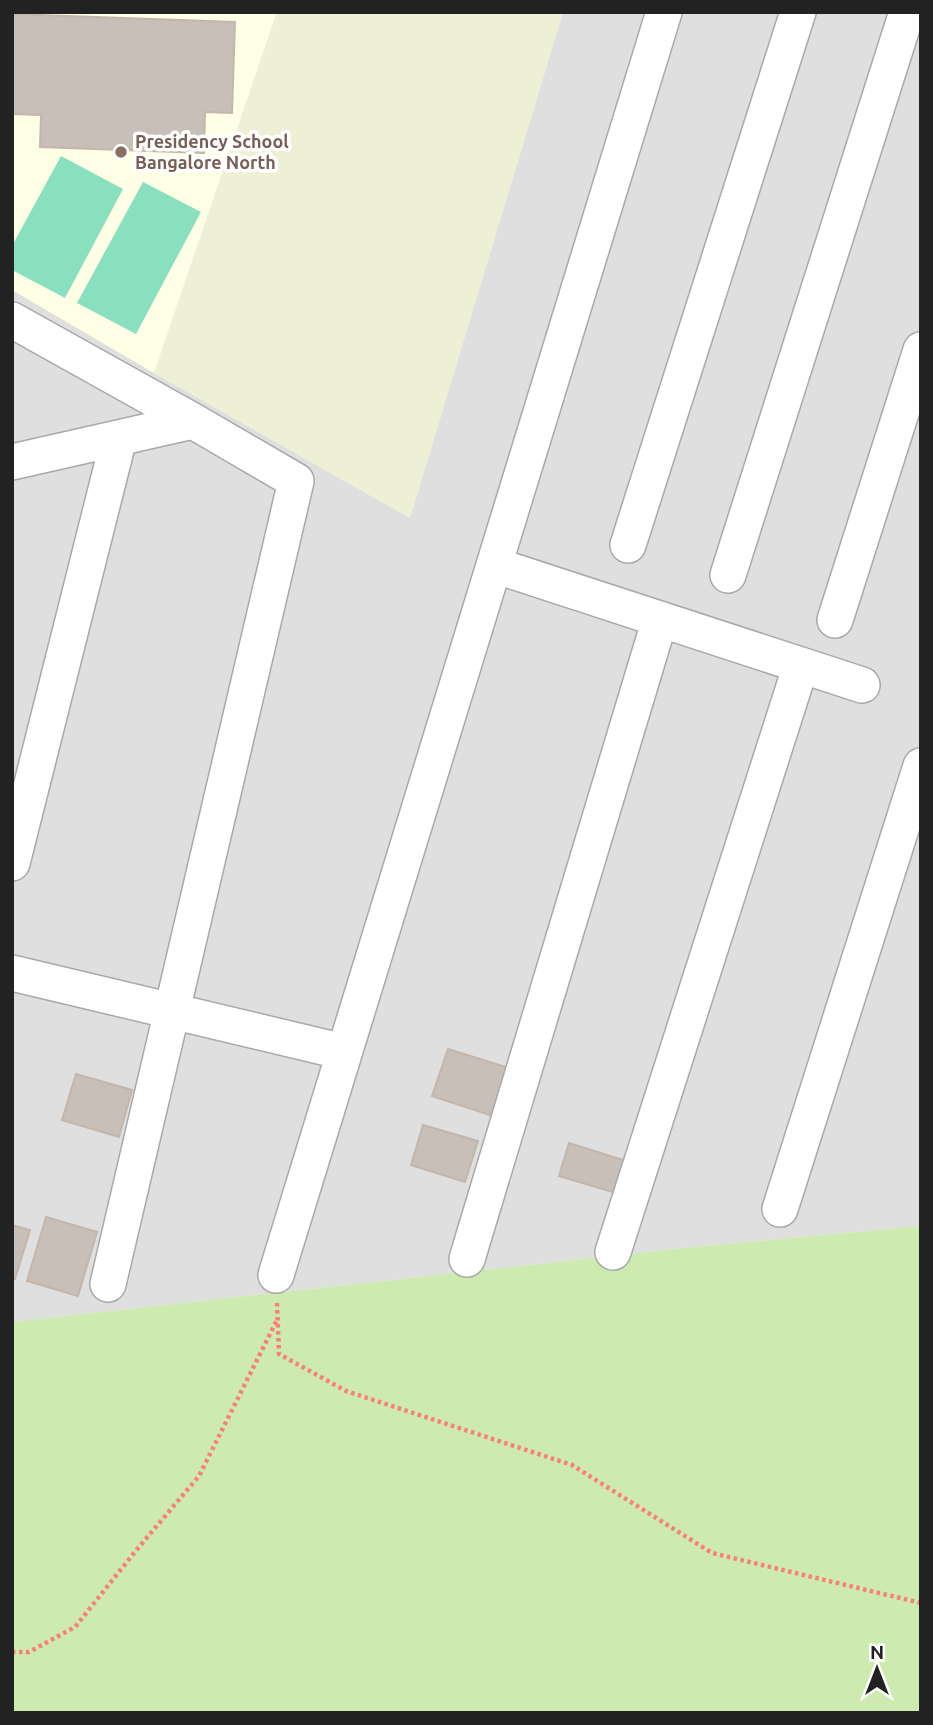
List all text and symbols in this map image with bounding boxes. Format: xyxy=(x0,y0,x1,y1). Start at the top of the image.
place label: Presidency School Bangalore North xyxy=(135,131,289,172)
marker: Presidency School Bangalore North xyxy=(113,144,129,160)
north arrow xyxy=(842,1634,912,1704)
text: N xyxy=(870,1641,884,1663)

